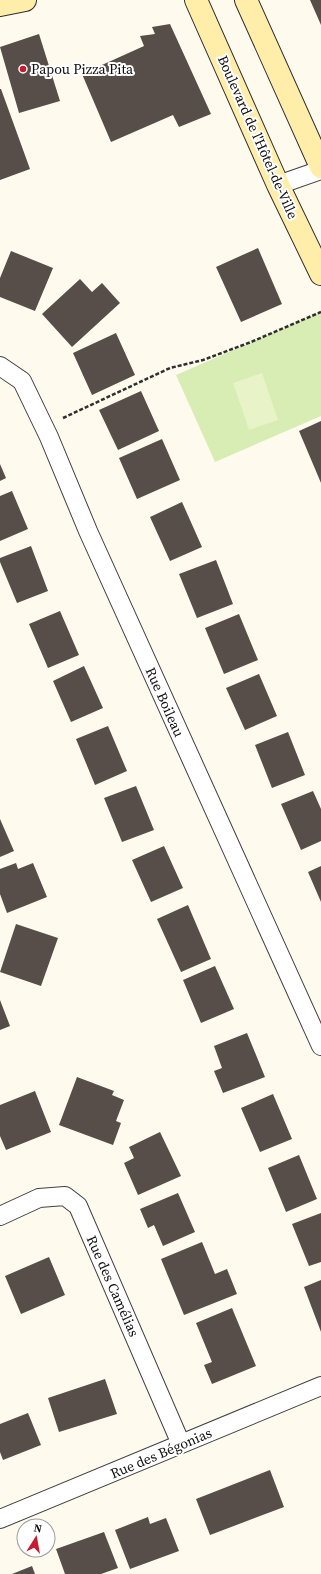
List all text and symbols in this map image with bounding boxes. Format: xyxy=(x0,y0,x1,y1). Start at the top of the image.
street label: Boulevard de l'Hôtel-de-Ville xyxy=(213,52,303,222)
place label: Papou Pizza Pita xyxy=(31,59,134,79)
marker: Papou Pizza Pita xyxy=(18,64,28,74)
street label: Rue Boileau xyxy=(141,664,189,740)
street label: Rue des Camélias xyxy=(82,1232,144,1340)
street label: Rue des Bégonias xyxy=(107,1423,215,1483)
north arrow xyxy=(16,1518,56,1558)
text: N xyxy=(32,1521,43,1537)

